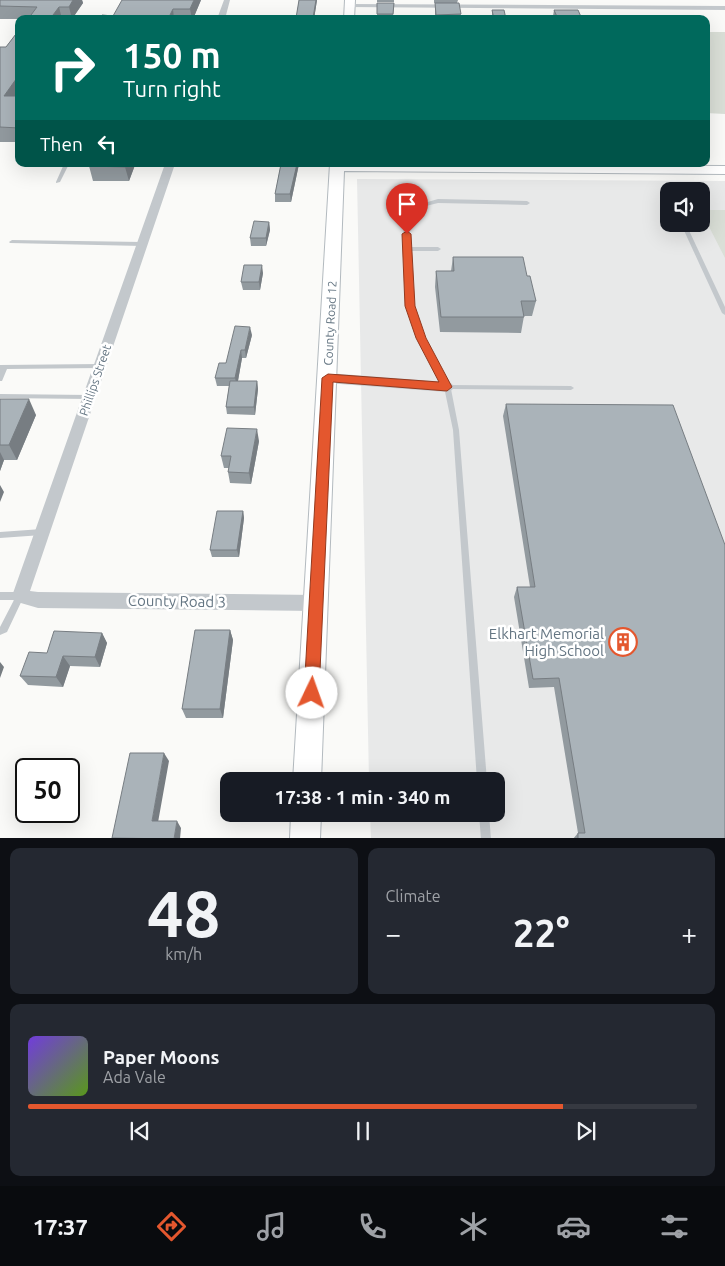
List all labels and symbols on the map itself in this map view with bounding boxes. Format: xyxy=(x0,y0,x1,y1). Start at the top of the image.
pin xyxy=(386,183,428,234)
street label: County Road 12 xyxy=(321,280,339,366)
street label: Phillips Street xyxy=(77,342,113,417)
street label: County Road 3 xyxy=(128,592,226,610)
place label: Elkhart Memorial High School xyxy=(489,625,604,659)
building icon: Elkhart Memorial High School xyxy=(608,627,638,657)
position arrow xyxy=(285,666,337,718)
speed limit sign: 50 xyxy=(15,758,80,823)

